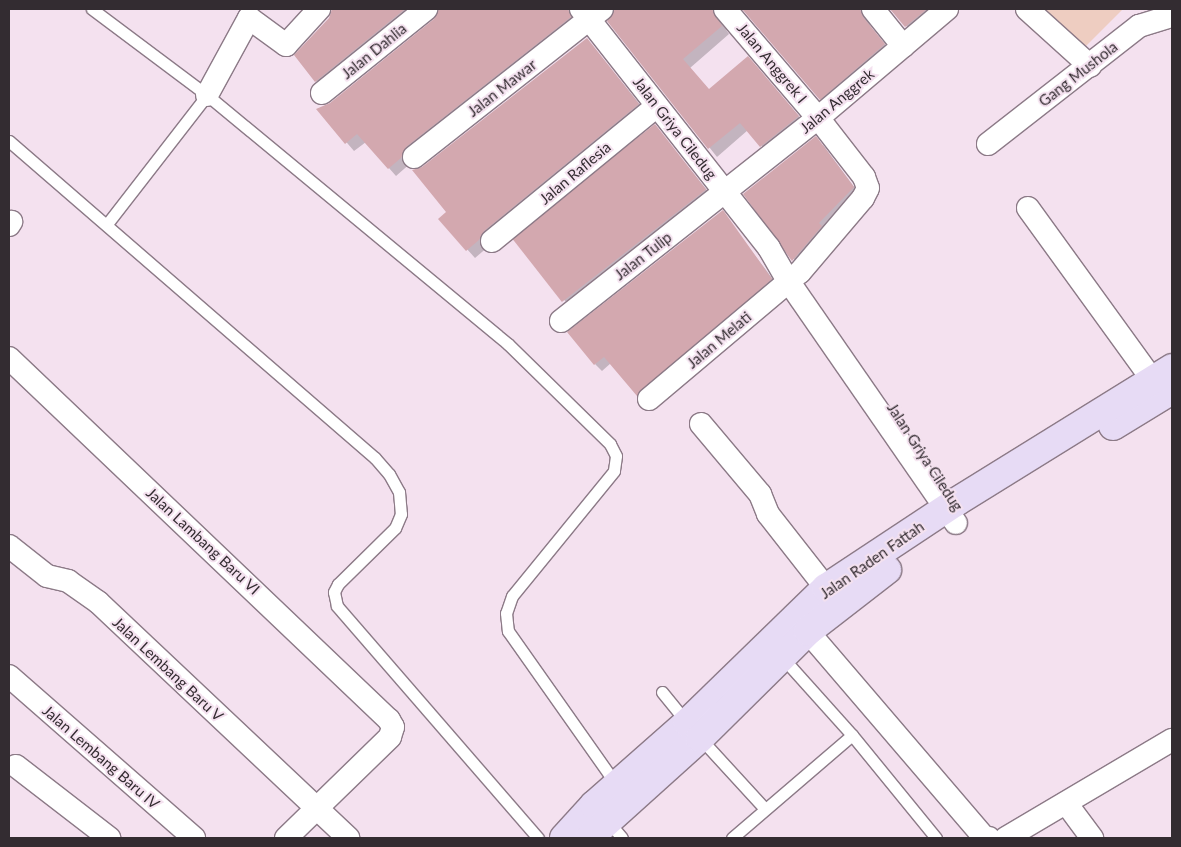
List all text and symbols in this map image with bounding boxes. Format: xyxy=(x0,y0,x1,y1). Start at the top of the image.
street label: Jalan Dahlia xyxy=(338,19,410,83)
street label: Jalan Anggrek I xyxy=(733,19,811,107)
street label: Gang Mushola xyxy=(1035,38,1121,110)
street label: Jalan Mawar xyxy=(464,56,540,120)
street label: Jalan Anggrek xyxy=(796,65,878,137)
street label: Jalan Griya Ciledug xyxy=(629,73,721,183)
street label: Jalan Raflesia xyxy=(536,138,614,208)
street label: Jalan Tulip xyxy=(611,228,675,284)
street label: Jalan Melati xyxy=(683,308,755,372)
street label: Jalan Griya Ciledug xyxy=(883,400,967,514)
street label: Jalan Lambang Baru VI xyxy=(142,484,264,598)
street label: Jalan Raden Fattah xyxy=(817,517,927,603)
street label: Jalan Lembang Baru V xyxy=(109,613,227,725)
street label: Jalan Lembang Baru IV xyxy=(39,701,163,813)

